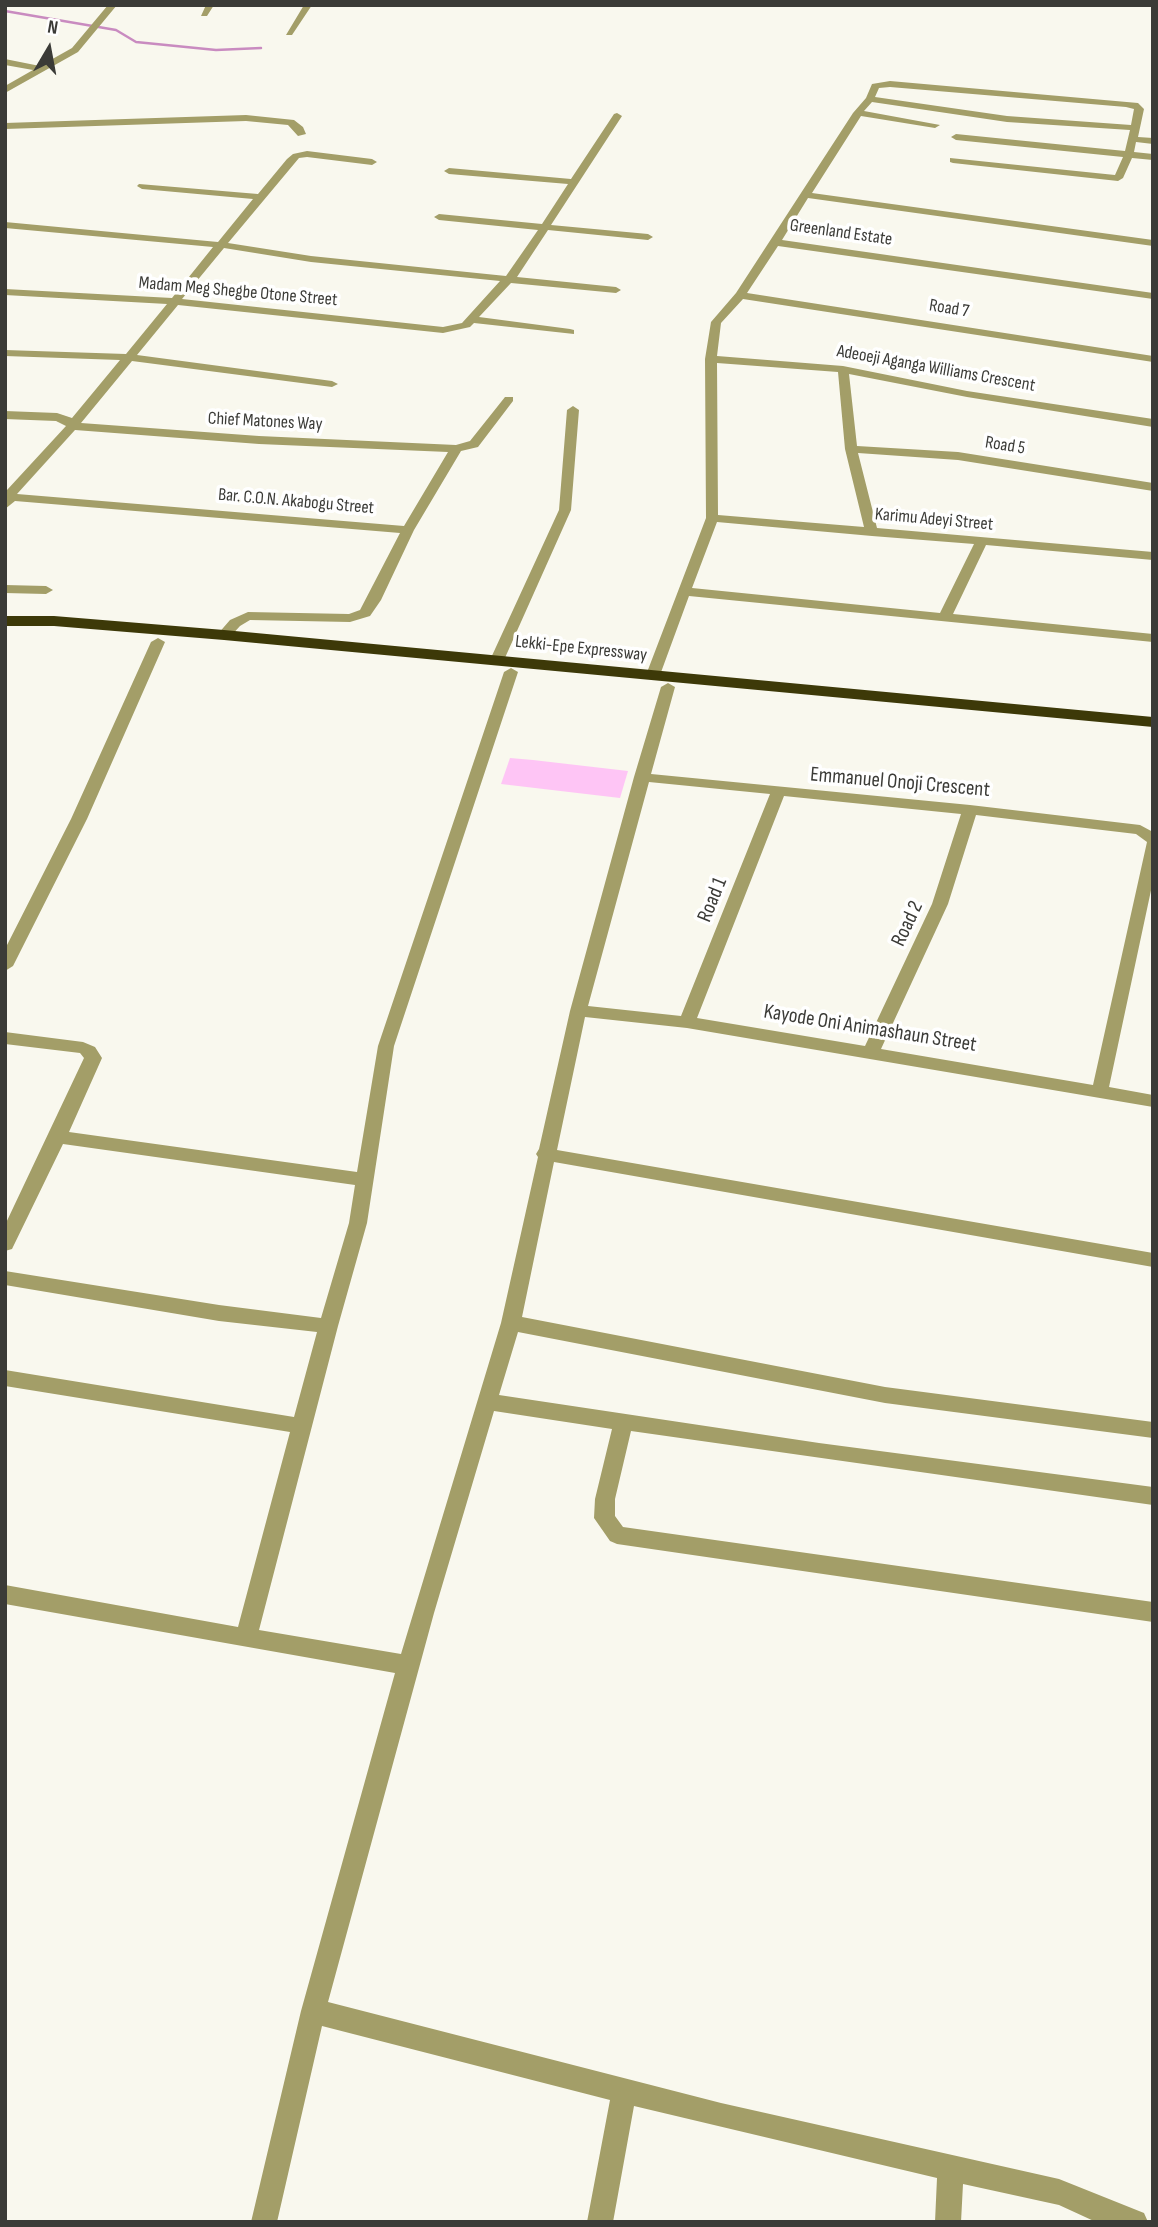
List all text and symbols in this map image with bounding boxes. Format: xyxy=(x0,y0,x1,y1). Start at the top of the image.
north arrow xyxy=(14,14,84,84)
text: N xyxy=(46,16,60,40)
street label: Greenland Estate xyxy=(788,215,894,251)
street label: Madam Meg Shegbe Otone Street xyxy=(138,273,338,311)
street label: Road 7 xyxy=(928,295,970,323)
street label: Adeoeji Aganga Williams Crescent xyxy=(835,341,1037,397)
street label: Chief Matones Way xyxy=(207,408,323,436)
street label: Road 5 xyxy=(984,432,1026,460)
street label: Bar. C.O.N. Akabogu Street xyxy=(217,484,375,520)
street label: Karimu Adeyi Street xyxy=(874,504,994,536)
street label: Lekki-Epe Expressway xyxy=(514,631,648,667)
street label: Emmanuel Onoji Crescent xyxy=(809,763,991,803)
street label: Road 1 xyxy=(693,874,733,926)
street label: Road 2 xyxy=(887,897,929,951)
street label: Kayode Oni Animashaun Street xyxy=(762,1000,978,1058)

